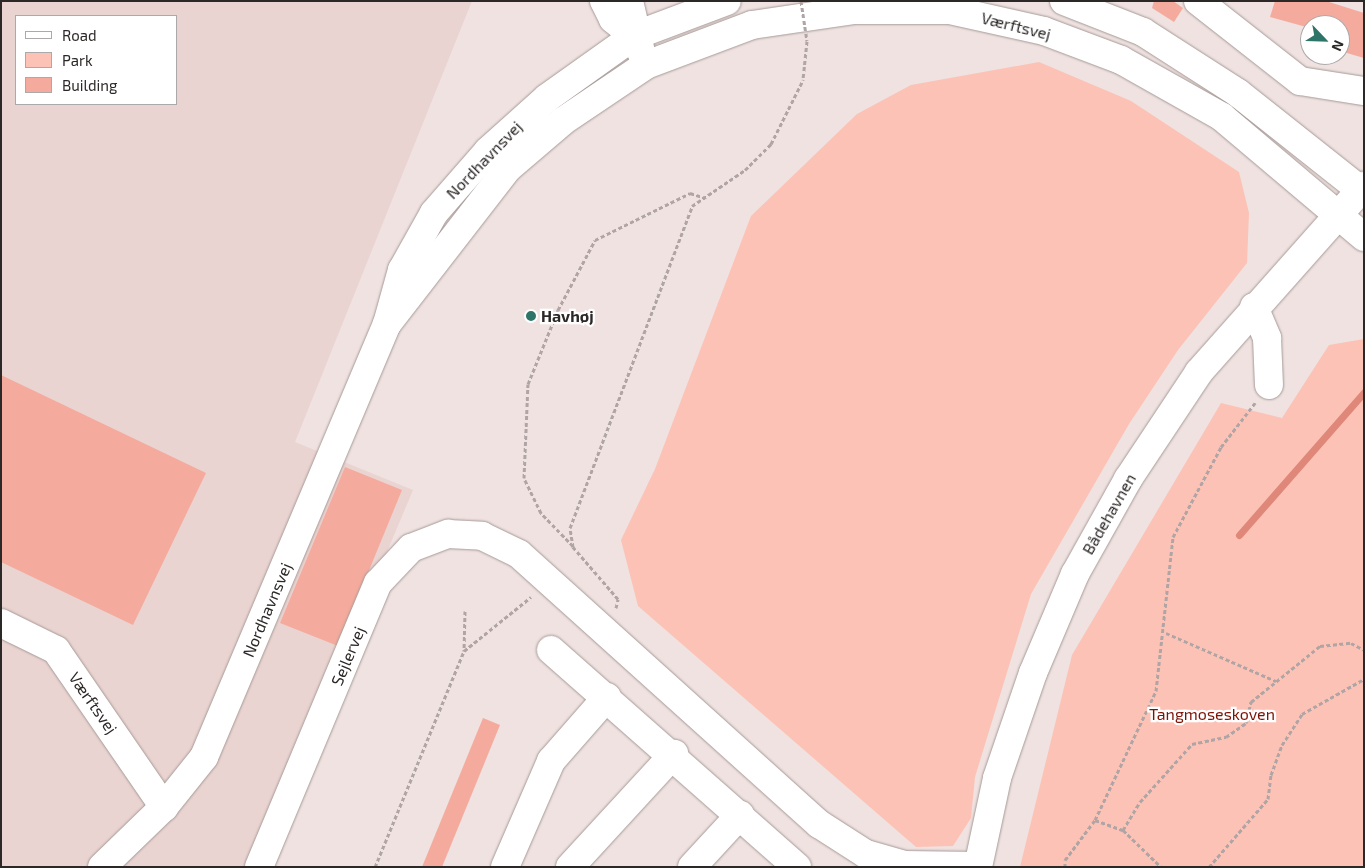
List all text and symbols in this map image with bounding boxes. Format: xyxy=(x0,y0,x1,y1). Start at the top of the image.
street label: Værftsvej xyxy=(979,8,1053,44)
legend xyxy=(15,15,178,105)
north arrow xyxy=(1300,15,1350,65)
text: Road xyxy=(62,26,97,44)
text: N xyxy=(1328,38,1348,54)
text: Park xyxy=(62,51,93,69)
text: Building xyxy=(62,76,117,94)
street label: Nordhavnsvej xyxy=(442,117,526,203)
place label: Havhøj xyxy=(541,306,594,326)
marker: Havhøj xyxy=(525,310,537,322)
street label: Bådehavnen xyxy=(1078,470,1140,558)
street label: Nordhavnsvej xyxy=(238,560,296,660)
street label: Sejlervej xyxy=(327,624,369,688)
street label: Værftsvej xyxy=(65,668,121,738)
park label: Tangmoseskoven xyxy=(1149,704,1275,724)

